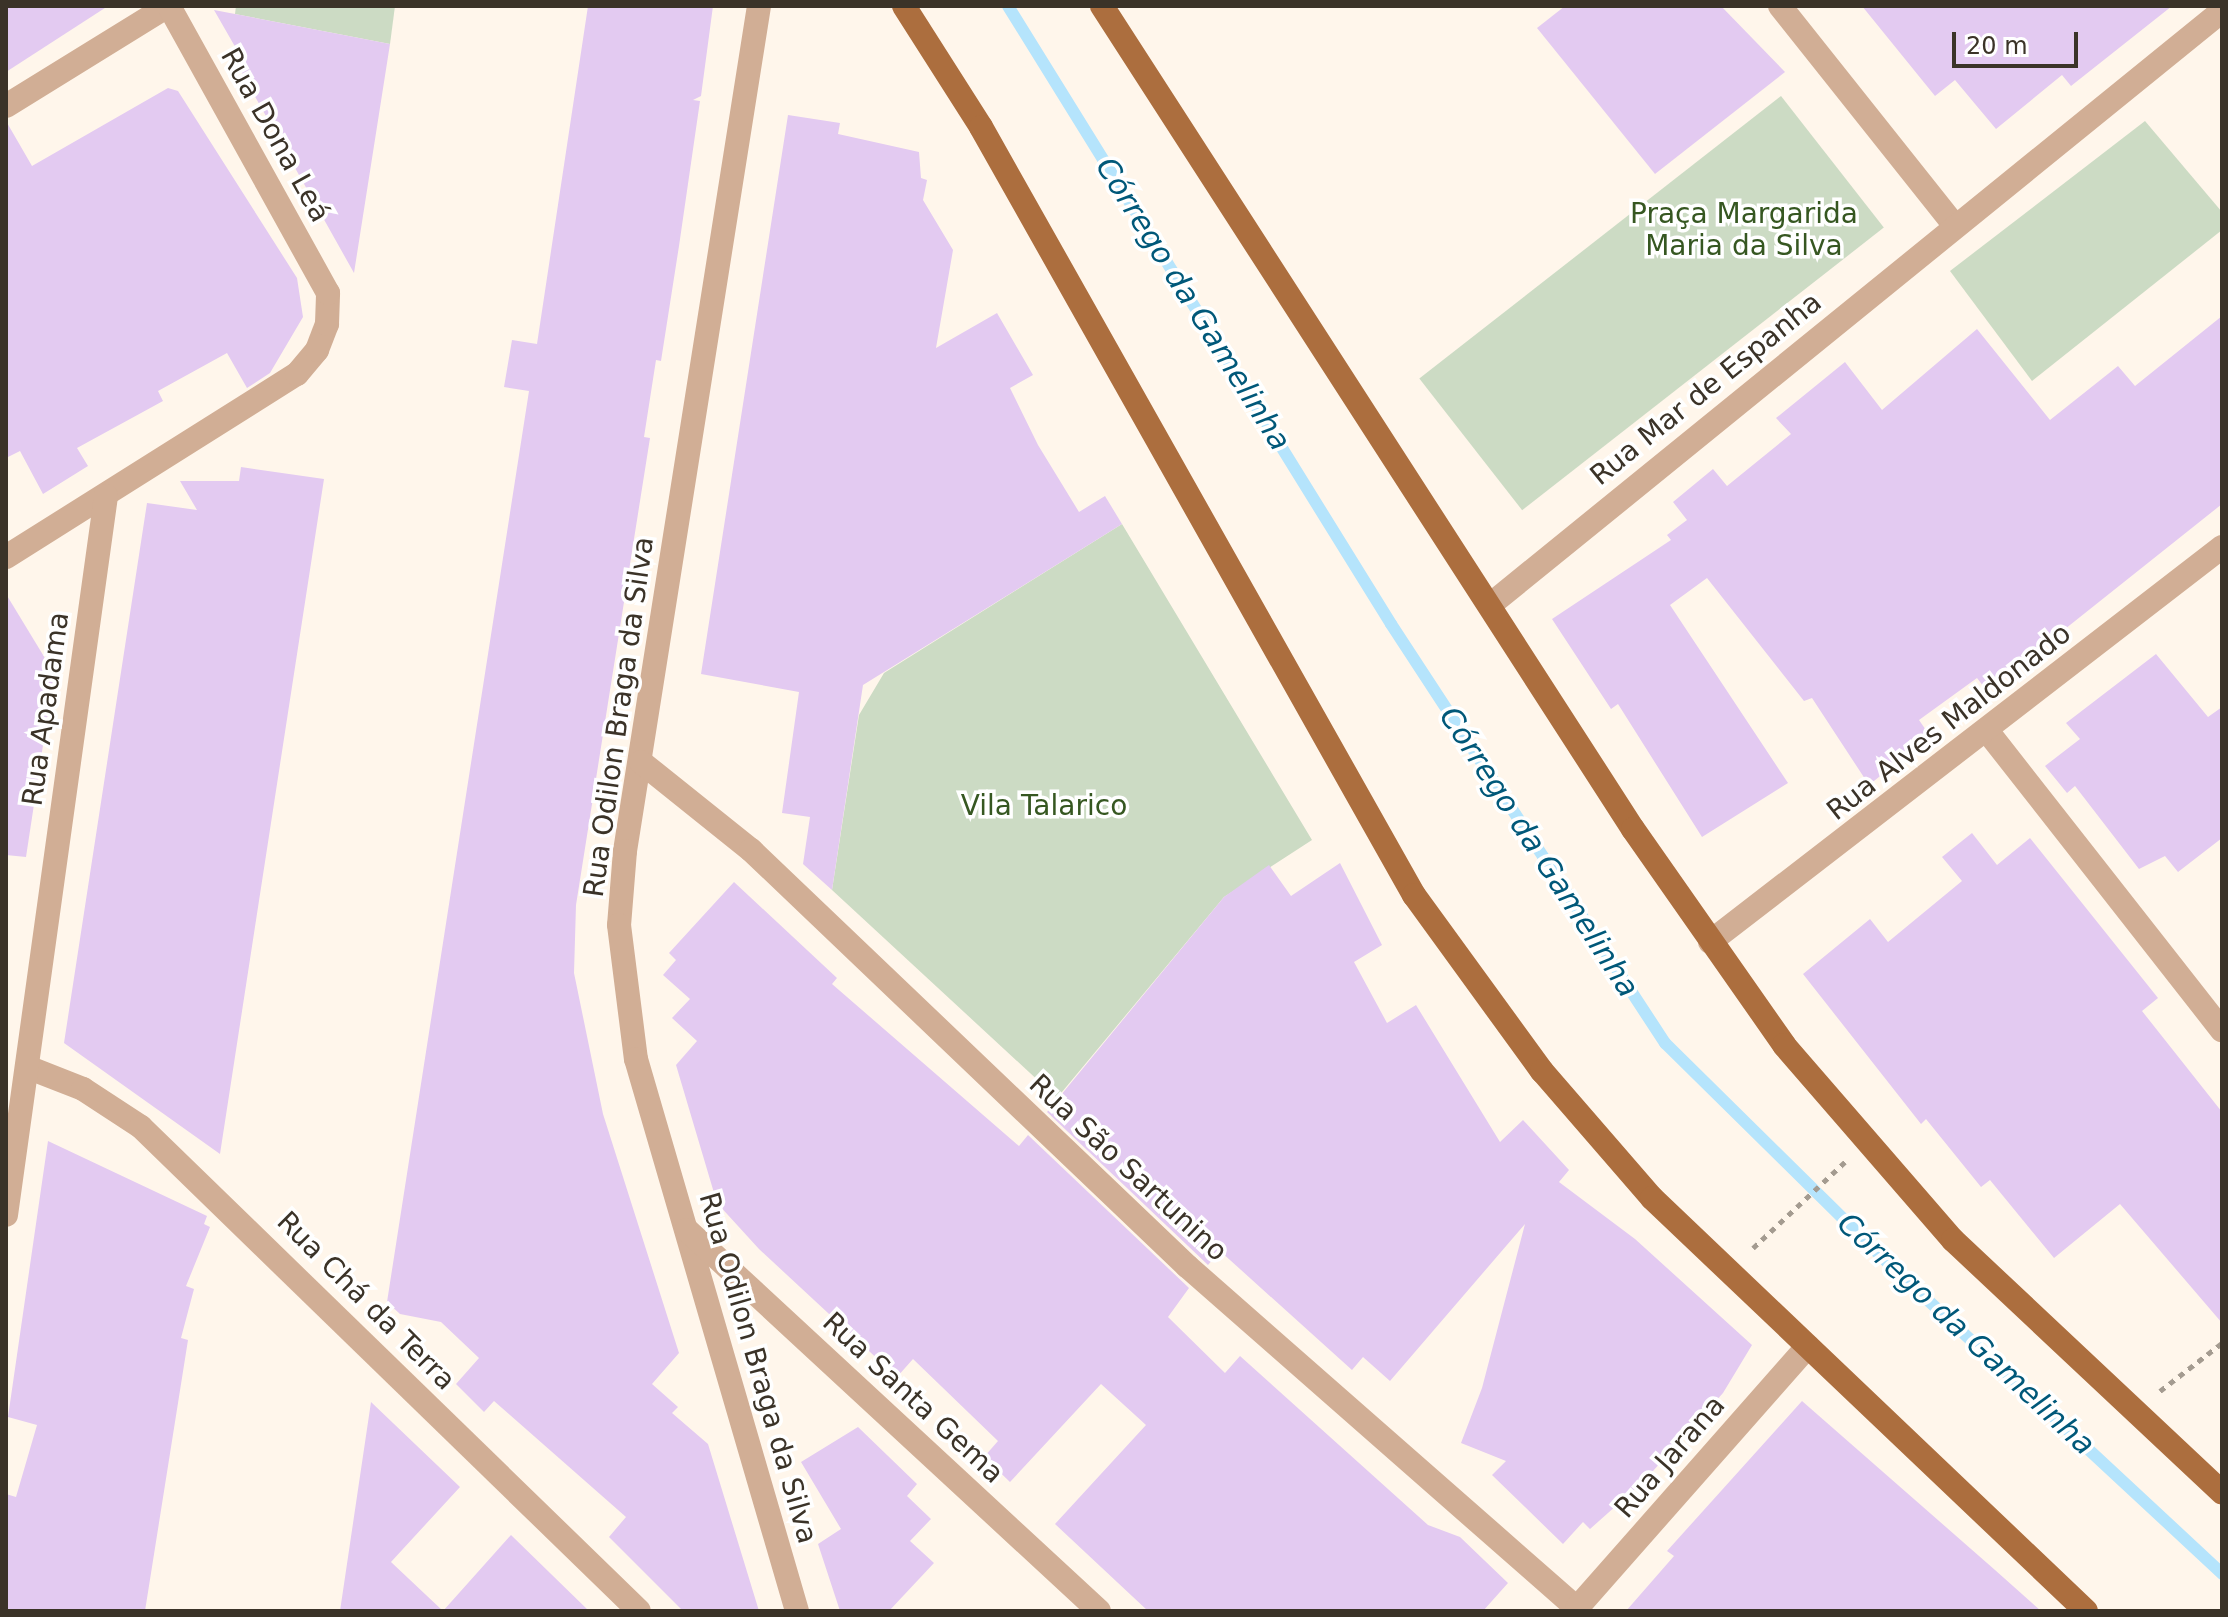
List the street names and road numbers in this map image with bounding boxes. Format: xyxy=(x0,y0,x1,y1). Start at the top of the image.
street label: Rua Dona Leá xyxy=(213,42,337,228)
street label: Rua Mar de Espanha xyxy=(1584,285,1828,493)
street label: Rua Odilon Braga da Silva xyxy=(577,535,661,899)
street label: Rua Apadama xyxy=(16,610,76,808)
street label: Rua Alves Maldonado xyxy=(1820,616,2078,828)
street label: Rua São Sartunino xyxy=(1022,1068,1234,1268)
street label: Rua Odilon Braga da Silva xyxy=(692,1189,824,1547)
street label: Rua Chá da Terra xyxy=(270,1205,462,1397)
street label: Rua Santa Gema xyxy=(816,1306,1010,1490)
street label: Rua Jarana xyxy=(1608,1389,1732,1525)

